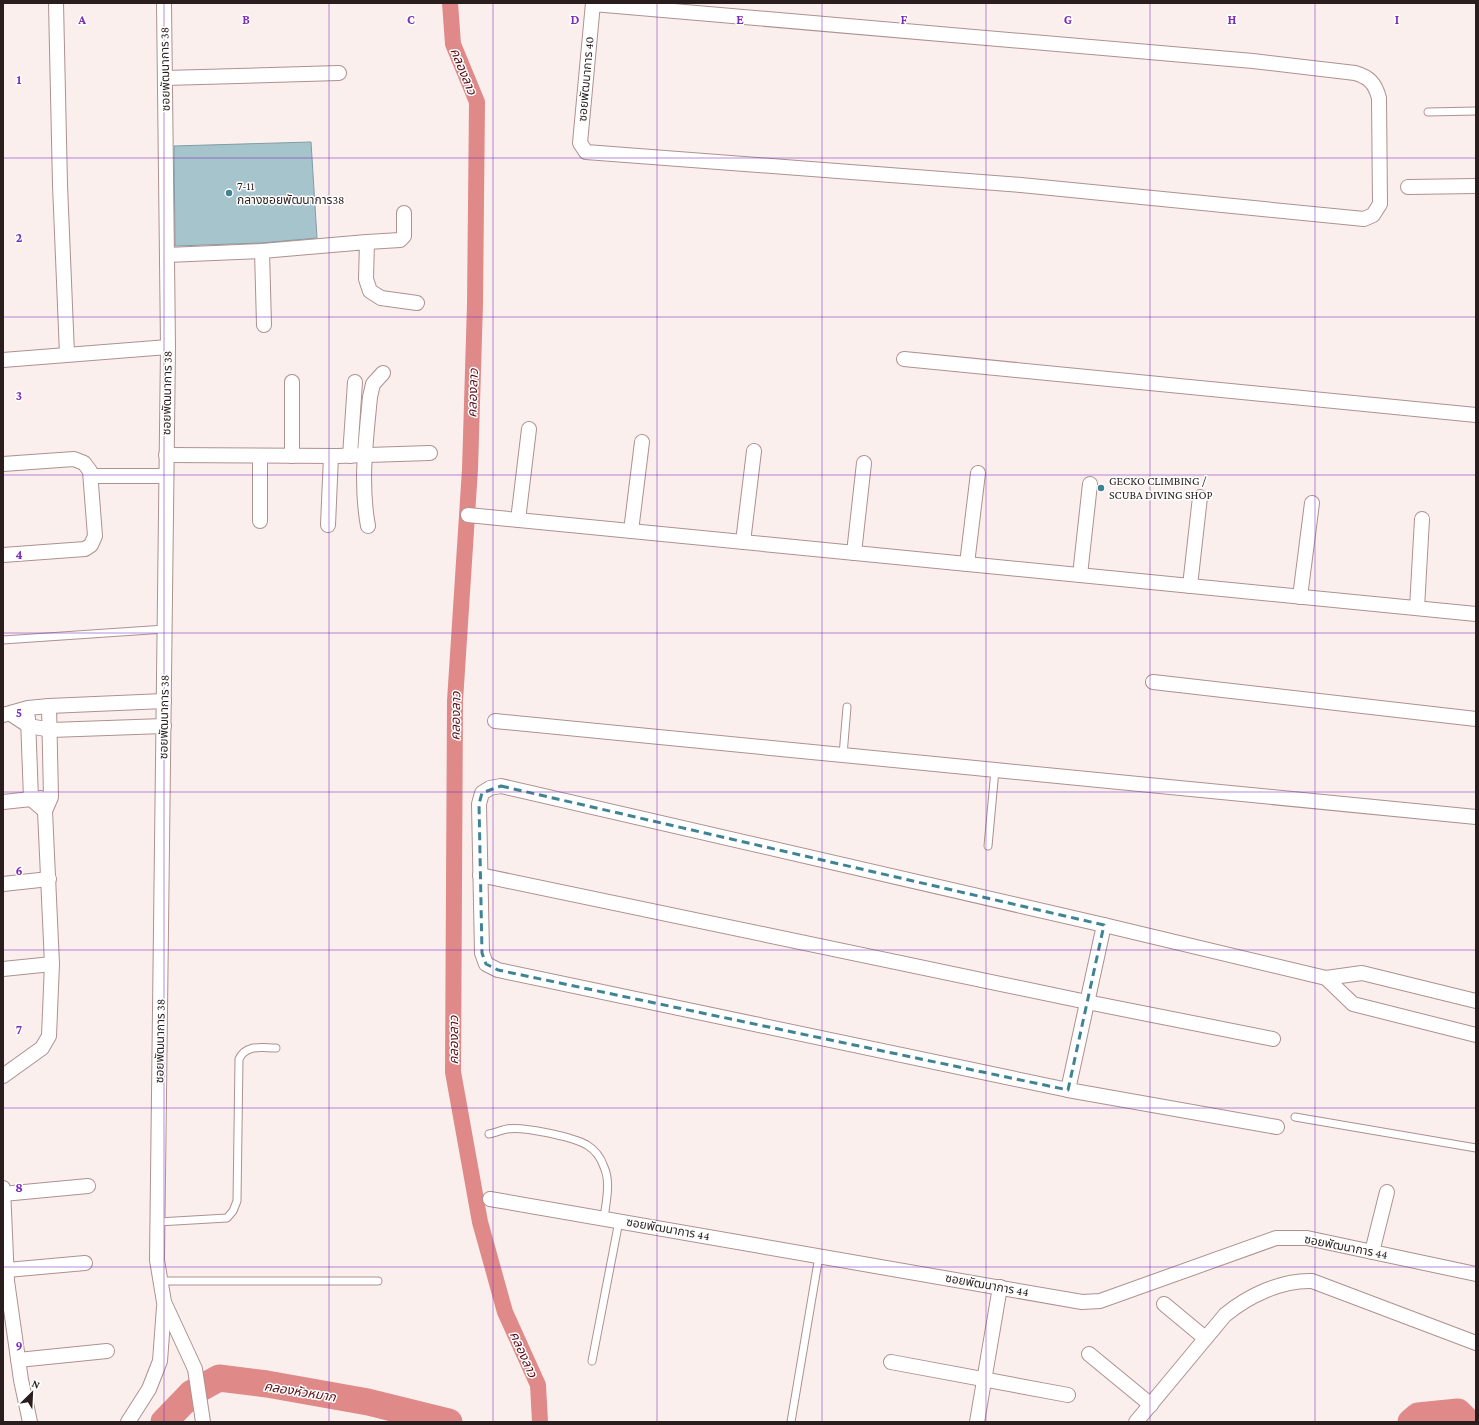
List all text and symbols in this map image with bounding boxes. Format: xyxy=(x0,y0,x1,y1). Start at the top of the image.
text: A xyxy=(77,12,86,27)
text: B xyxy=(242,12,250,27)
text: C xyxy=(407,12,415,27)
text: D xyxy=(571,12,580,27)
text: E xyxy=(736,12,744,27)
text: F xyxy=(901,12,908,27)
text: G xyxy=(1064,12,1072,27)
text: H xyxy=(1228,12,1237,27)
text: I xyxy=(1395,12,1399,27)
street label: ซอยพัฒนาการ 38 xyxy=(157,27,173,111)
street label: ซอยพัฒนาการ 40 xyxy=(575,36,597,122)
water label: คลองลาว xyxy=(447,46,480,97)
text: 1 xyxy=(17,72,22,87)
place label: 7-11 กลางซอยพัฒนาการ38 xyxy=(237,179,345,207)
marker: 7-11 กลางซอยพัฒนาการ38 xyxy=(224,188,234,198)
text: 2 xyxy=(16,230,23,245)
street label: ซอยพัฒนาการ 38 xyxy=(159,351,175,435)
water label: คลองลาว xyxy=(464,368,481,418)
text: 3 xyxy=(16,388,22,403)
place label: GECKO CLIMBING / SCUBA DIVING SHOP xyxy=(1109,474,1212,502)
marker: GECKO CLIMBING / SCUBA DIVING SHOP xyxy=(1096,483,1106,493)
text: 4 xyxy=(15,547,23,562)
street label: ซอยพัฒนาการ 38 xyxy=(156,675,172,759)
water label: คลองลาว xyxy=(448,691,463,741)
text: 5 xyxy=(16,705,22,720)
text: 6 xyxy=(15,863,23,878)
street label: ซอยพัฒนาการ 38 xyxy=(152,999,168,1083)
water label: คลองลาว xyxy=(446,1015,461,1064)
text: 7 xyxy=(16,1022,22,1037)
text: 8 xyxy=(15,1180,23,1195)
street label: ซอยพัฒนาการ 44 xyxy=(625,1215,711,1243)
street label: ซอยพัฒนาการ 44 xyxy=(1303,1232,1389,1262)
street label: ซอยพัฒนาการ 44 xyxy=(944,1271,1030,1299)
water label: คลองลาว xyxy=(507,1329,541,1380)
text: 9 xyxy=(15,1338,23,1353)
north arrow xyxy=(12,1373,52,1413)
text: N xyxy=(30,1377,42,1391)
water label: คลองหัวหมาก xyxy=(263,1378,338,1405)

